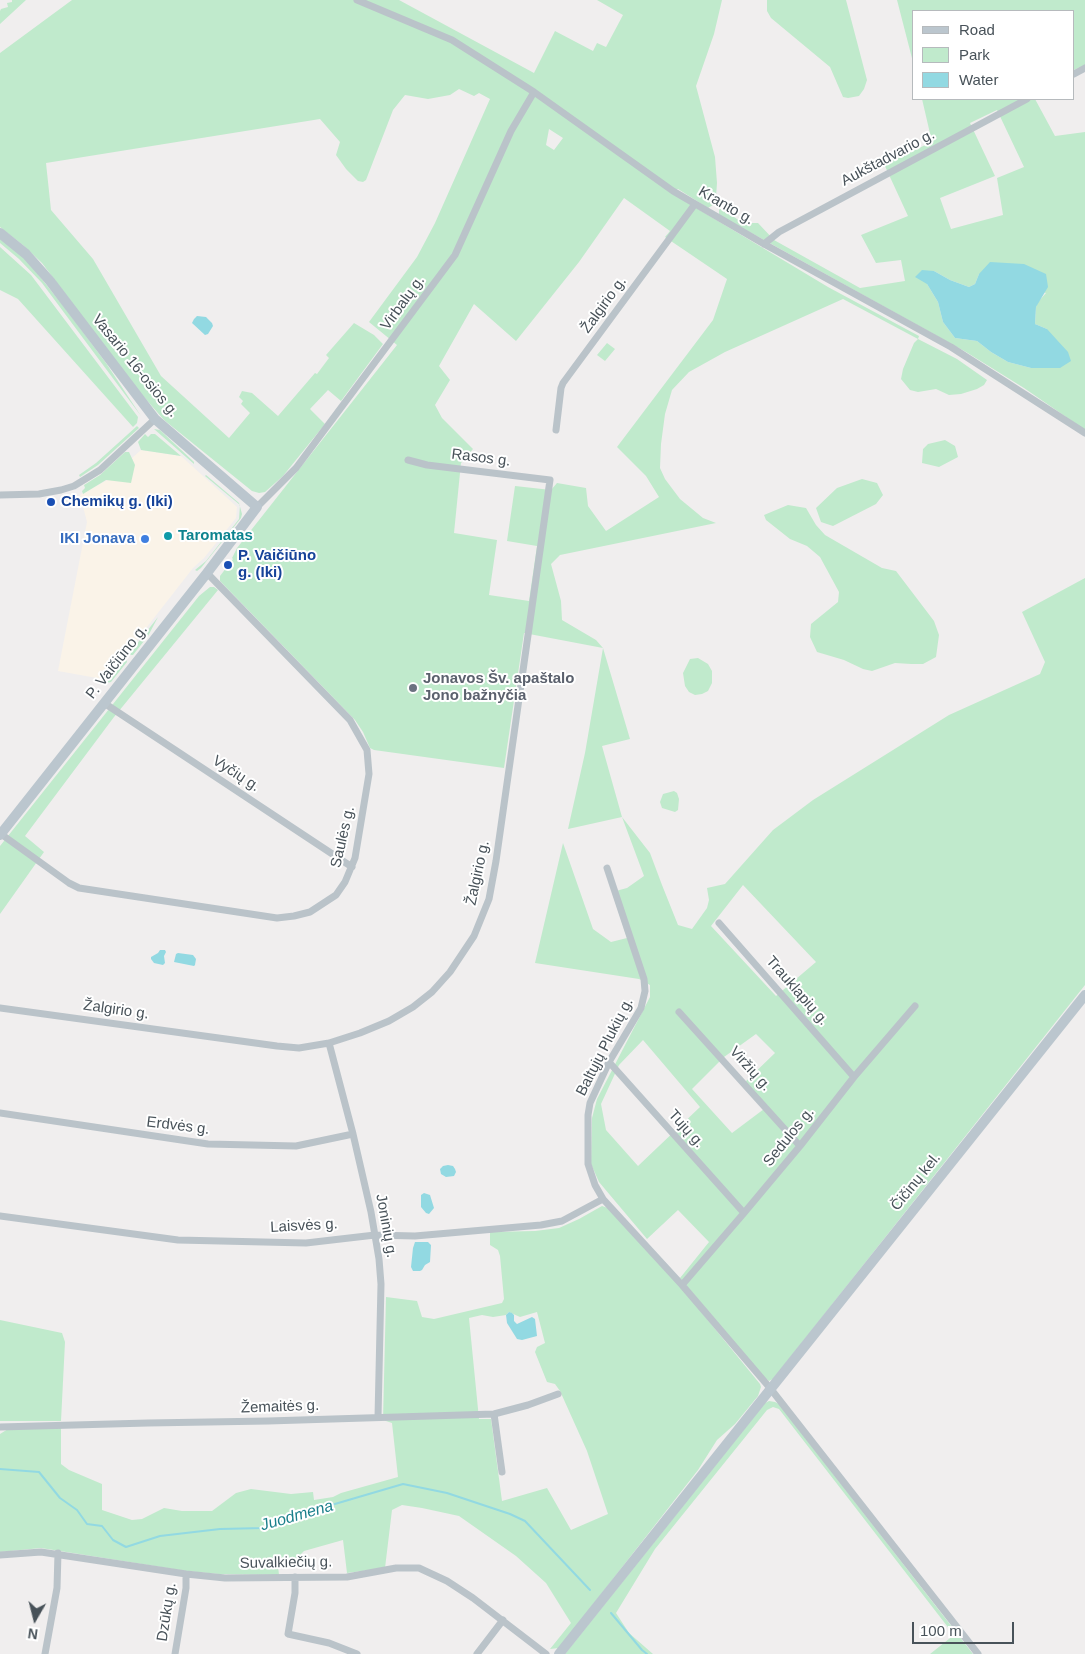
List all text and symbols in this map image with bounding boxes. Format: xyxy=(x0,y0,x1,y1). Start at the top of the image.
legend xyxy=(912,10,1075,100)
text: Road xyxy=(959,21,995,38)
text: Park xyxy=(959,46,990,63)
text: Water xyxy=(959,71,998,88)
street label: Aukštadvario g. xyxy=(838,126,938,190)
street label: Kranto g. xyxy=(695,183,757,229)
street label: Virbalų g. xyxy=(377,272,429,334)
street label: Žalgirio g. xyxy=(577,273,631,337)
street label: Vasario 16-osios g. xyxy=(88,311,182,421)
street label: Rasos g. xyxy=(451,445,511,471)
place label: Chemikų g. (Iki) xyxy=(61,493,173,511)
marker: Chemikų g. (Iki) xyxy=(45,496,57,508)
place label: Taromatas xyxy=(178,527,253,545)
place label: IKI Jonava xyxy=(60,530,135,548)
marker: Taromatas xyxy=(162,530,174,542)
marker: IKI Jonava xyxy=(139,533,151,545)
place label: P. Vaičiūno g. (Iki) xyxy=(238,547,316,582)
marker: P. Vaičiūno g. (Iki) xyxy=(222,559,234,571)
street label: P. Vaičiūno g. xyxy=(82,621,152,703)
place label: Jonavos Šv. apaštalo Jono bažnyčia xyxy=(423,670,574,705)
marker: Jonavos Šv. apaštalo Jono bažnyčia xyxy=(407,682,419,694)
street label: Vyčių g. xyxy=(209,752,263,796)
street label: Saulės g. xyxy=(327,805,359,869)
street label: Žalgirio g. xyxy=(462,839,494,907)
street label: Trauklapių g. xyxy=(762,953,832,1029)
street label: Baltųjų Plukių g. xyxy=(573,995,637,1099)
street label: Žalgirio g. xyxy=(82,997,150,1023)
street label: Viržių g. xyxy=(725,1043,775,1095)
street label: Sedulos g. xyxy=(760,1104,818,1170)
street label: Tujų g. xyxy=(664,1106,708,1152)
street label: Erdvės g. xyxy=(145,1113,211,1139)
street label: Čičinų kel. xyxy=(887,1149,945,1215)
street label: Joninių g. xyxy=(372,1193,400,1259)
street label: Laisvės g. xyxy=(270,1215,338,1237)
street label: Žemaitės g. xyxy=(241,1397,319,1417)
water label: Juodmena xyxy=(258,1496,336,1536)
street label: Suvalkiečių g. xyxy=(240,1553,332,1573)
street label: Dzūkų g. xyxy=(153,1581,181,1643)
north arrow xyxy=(10,1594,60,1644)
scale bar xyxy=(915,1612,1018,1644)
text: 100 m xyxy=(920,1622,962,1639)
text: N xyxy=(27,1625,39,1642)

